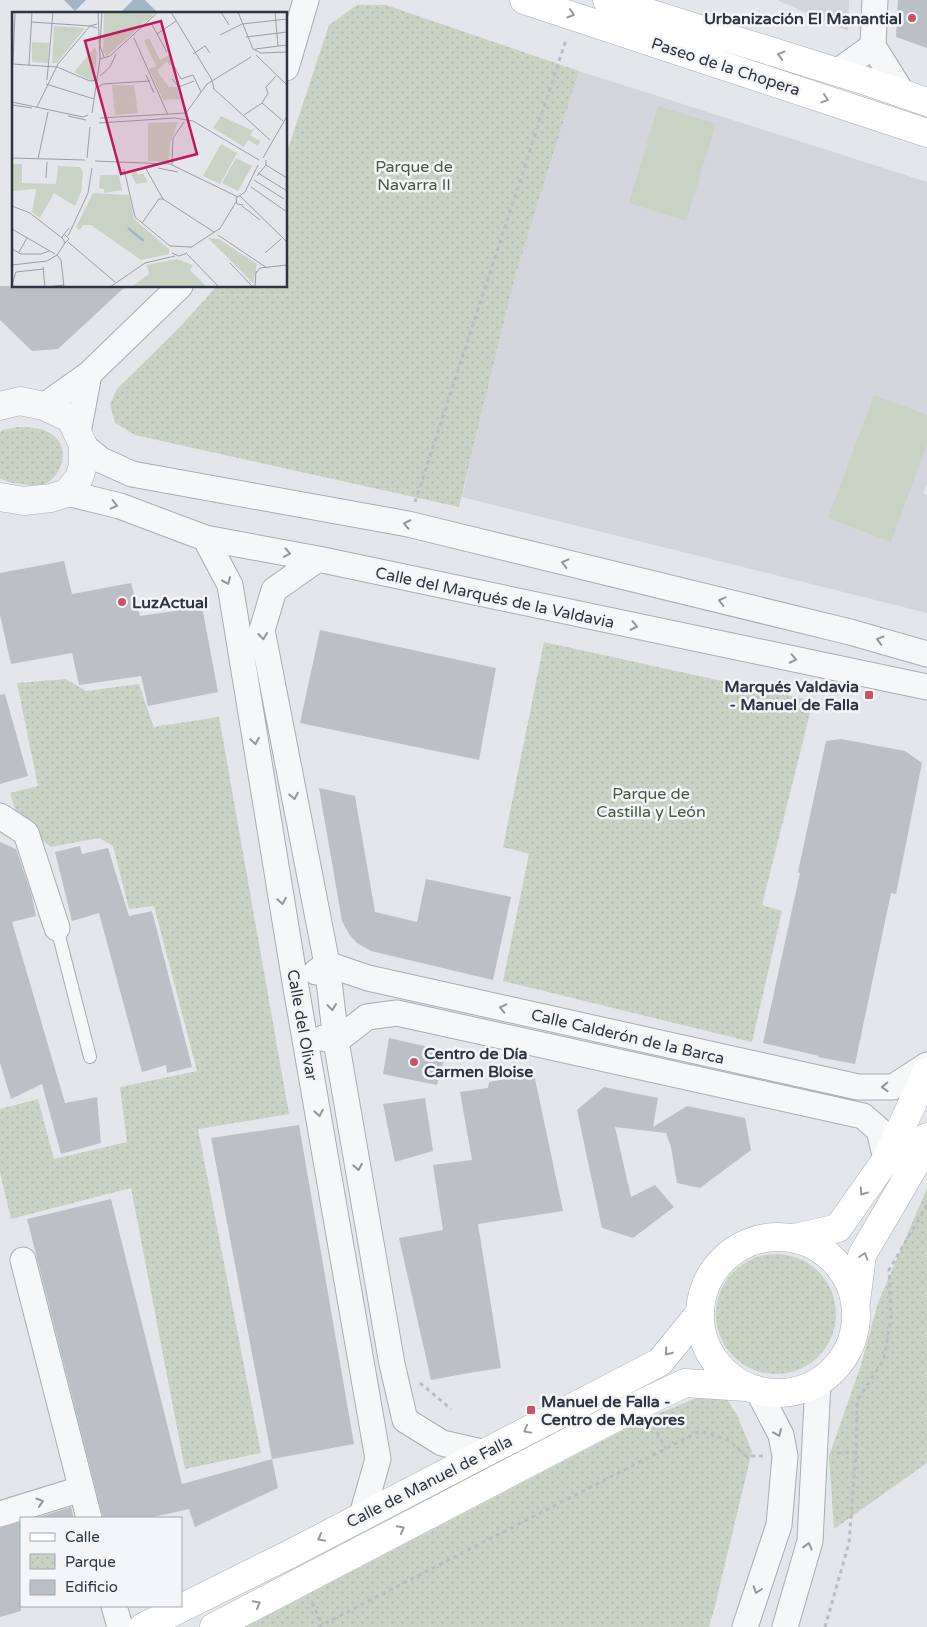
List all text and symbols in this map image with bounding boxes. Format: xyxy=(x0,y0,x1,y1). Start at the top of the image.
one-way arrow xyxy=(566,9,575,19)
place label: Urbanización El Manantial xyxy=(704,9,902,29)
inset map xyxy=(12,12,288,288)
marker: Urbanización El Manantial xyxy=(906,12,918,24)
street label: Paseo de la Chopera xyxy=(649,33,803,100)
one-way arrow xyxy=(777,50,785,60)
one-way arrow xyxy=(820,93,829,103)
park label: Parque de Navarra II xyxy=(375,157,453,195)
one-way arrow xyxy=(110,499,118,509)
one-way arrow xyxy=(402,520,411,530)
one-way arrow xyxy=(282,548,291,558)
one-way arrow xyxy=(561,558,569,568)
street label: Calle del Marqués de la Valdavia xyxy=(374,563,616,633)
one-way arrow xyxy=(220,576,231,585)
place label: LuzActual xyxy=(132,593,208,613)
marker: LuzActual xyxy=(116,596,128,608)
one-way arrow xyxy=(718,596,727,607)
one-way arrow xyxy=(630,620,639,631)
one-way arrow xyxy=(258,633,269,641)
one-way arrow xyxy=(876,636,885,646)
one-way arrow xyxy=(789,653,798,664)
place label: Marqués Valdavia - Manuel de Falla xyxy=(724,677,859,715)
marker: Marqués Valdavia - Manuel de Falla xyxy=(863,689,875,701)
one-way arrow xyxy=(250,736,260,745)
park label: Parque de Castilla y León xyxy=(596,784,706,822)
one-way arrow xyxy=(288,791,299,800)
one-way arrow xyxy=(276,897,286,906)
street label: Calle del Olivar xyxy=(282,968,322,1083)
one-way arrow xyxy=(326,1003,337,1011)
one-way arrow xyxy=(499,1003,508,1014)
street label: Calle Calderón de la Barca xyxy=(529,1005,726,1069)
place label: Centro de Día Carmen Bloise xyxy=(424,1044,533,1082)
marker: Centro de Día Carmen Bloise xyxy=(408,1056,420,1068)
one-way arrow xyxy=(880,1081,888,1092)
one-way arrow xyxy=(313,1109,323,1117)
one-way arrow xyxy=(352,1163,362,1172)
one-way arrow xyxy=(860,1186,869,1196)
one-way arrow xyxy=(858,1252,868,1261)
one-way arrow xyxy=(666,1346,674,1355)
place label: Manuel de Falla - Centro de Mayores xyxy=(541,1392,685,1430)
marker: Manuel de Falla - Centro de Mayores xyxy=(525,1404,537,1416)
one-way arrow xyxy=(523,1424,532,1434)
one-way arrow xyxy=(772,1428,783,1437)
street label: Calle de Manuel de Falla xyxy=(343,1431,516,1532)
one-way arrow xyxy=(36,1497,44,1507)
legend xyxy=(20,1517,182,1607)
one-way arrow xyxy=(396,1525,405,1535)
text: Calle xyxy=(65,1528,100,1546)
one-way arrow xyxy=(317,1532,326,1542)
one-way arrow xyxy=(802,1542,813,1551)
text: Parque xyxy=(65,1553,116,1571)
text: Edificio xyxy=(65,1578,118,1596)
one-way arrow xyxy=(753,1586,763,1594)
one-way arrow xyxy=(252,1600,261,1610)

